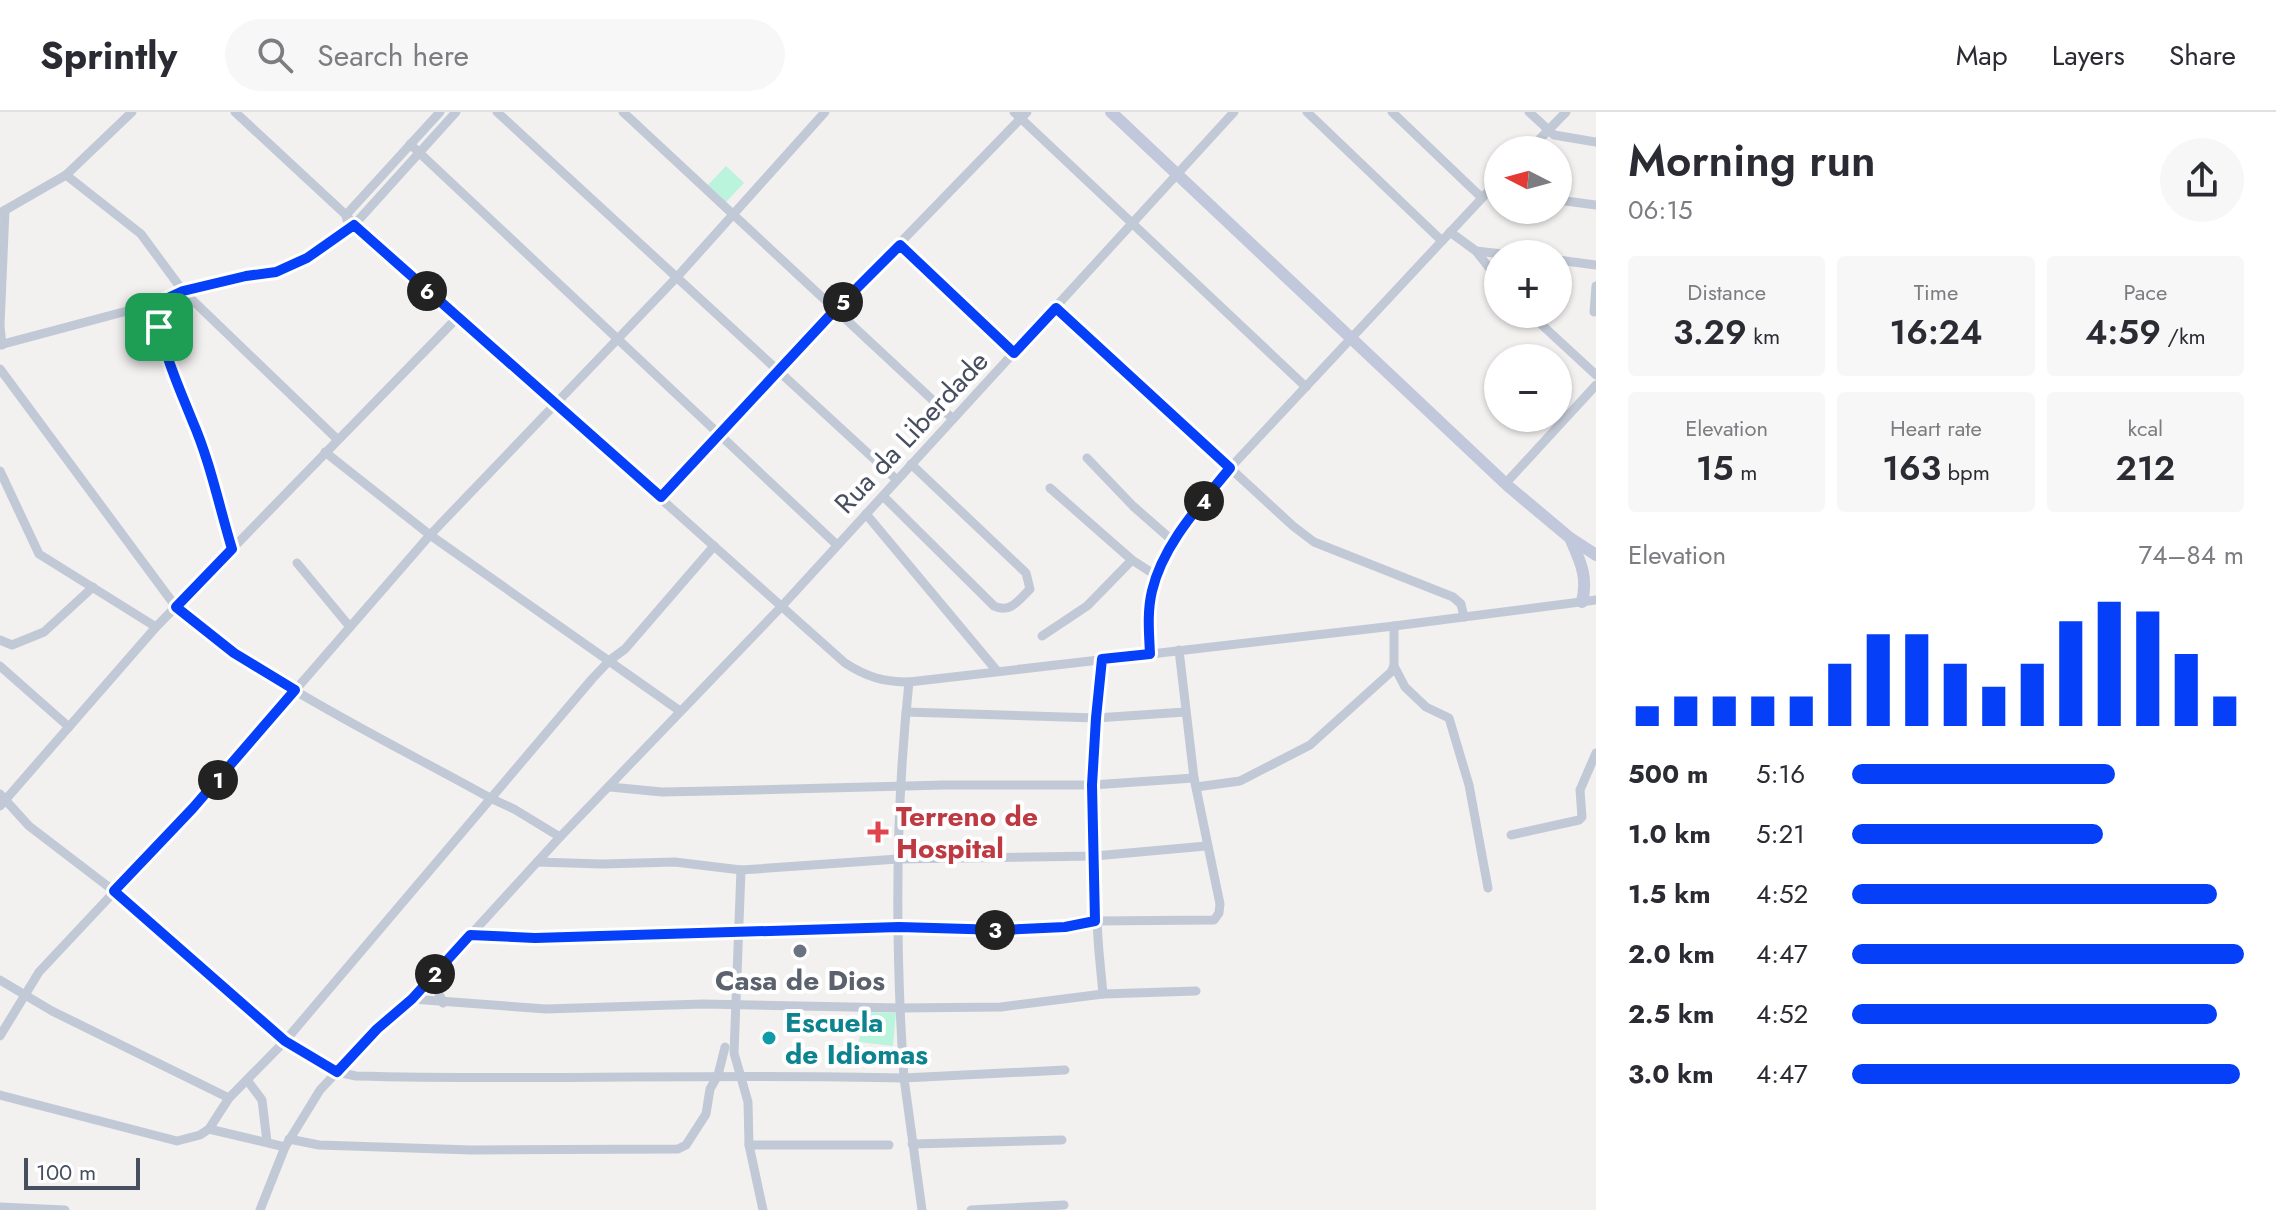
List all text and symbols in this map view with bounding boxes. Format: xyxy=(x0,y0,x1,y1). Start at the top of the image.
search box xyxy=(225,19,785,91)
text: Sprintly xyxy=(40,28,177,83)
icon: search xyxy=(253,33,297,77)
text: Search here xyxy=(317,34,469,77)
text: Map xyxy=(1956,35,2008,76)
text: Layers xyxy=(2052,35,2125,76)
text: Share xyxy=(2169,35,2236,76)
text: Morning run xyxy=(1628,129,1876,193)
north arrow xyxy=(1484,136,1572,224)
map controls xyxy=(1484,136,1572,432)
button: share xyxy=(2160,138,2244,222)
text: 06:15 xyxy=(1628,191,1693,229)
button: + xyxy=(1484,240,1572,328)
pin: 6 xyxy=(407,271,447,311)
text: 6 xyxy=(420,275,434,307)
text: Distance xyxy=(1687,276,1766,308)
text: Time xyxy=(1914,276,1958,308)
text: Pace xyxy=(2123,276,2167,308)
pin: 5 xyxy=(823,282,863,322)
text: 5 xyxy=(836,286,850,318)
pin xyxy=(125,293,193,361)
icon: arrive xyxy=(137,305,181,349)
text: 3.29 xyxy=(1673,308,1747,357)
text: 16:24 xyxy=(1889,308,1983,357)
text: 4:59 xyxy=(2085,308,2161,357)
text: km xyxy=(1747,320,1780,352)
text: /km xyxy=(2161,320,2206,352)
street label: Rua da Liberdade xyxy=(825,342,998,523)
button: − xyxy=(1484,344,1572,432)
text: Elevation xyxy=(1685,412,1768,444)
text: Heart rate xyxy=(1890,412,1982,444)
text: kcal xyxy=(2128,412,2163,444)
text: 15 xyxy=(1696,444,1734,493)
text: 163 xyxy=(1882,444,1941,493)
text: 212 xyxy=(2116,444,2175,493)
text: m xyxy=(1734,456,1757,488)
text: bpm xyxy=(1941,456,1990,488)
pin: 4 xyxy=(1184,481,1224,521)
text: 4 xyxy=(1196,485,1212,517)
text: Elevation xyxy=(1628,536,1726,574)
text: 74–84 m xyxy=(2139,536,2244,574)
text: 500 m xyxy=(1628,755,1708,793)
text: 5:16 xyxy=(1756,755,1805,793)
pin: 1 xyxy=(198,760,238,800)
text: 1 xyxy=(212,764,224,796)
place label: Terreno de Hospital xyxy=(896,796,1038,869)
text: 1.0 km xyxy=(1628,815,1711,853)
text: 5:21 xyxy=(1756,815,1805,853)
marker: Terreno de Hospital xyxy=(867,821,889,843)
text: 1.5 km xyxy=(1628,875,1711,913)
text: 4:52 xyxy=(1756,875,1808,913)
pin: 3 xyxy=(975,910,1015,950)
text: 3 xyxy=(988,914,1002,946)
text: 2.0 km xyxy=(1628,935,1715,973)
text: 4:47 xyxy=(1756,935,1808,973)
marker: Casa de Dios xyxy=(791,942,809,960)
pin: 2 xyxy=(415,954,455,994)
text: 2 xyxy=(428,958,442,990)
place label: Casa de Dios xyxy=(715,960,885,1001)
text: 2.5 km xyxy=(1628,995,1714,1033)
text: 4:52 xyxy=(1756,995,1808,1033)
place label: Escuela de Idiomas xyxy=(785,1002,928,1075)
marker: Escuela de Idiomas xyxy=(760,1029,778,1047)
text: 3.0 km xyxy=(1628,1055,1713,1093)
text: 4:47 xyxy=(1756,1055,1808,1093)
scale bar xyxy=(24,1154,140,1190)
text: 100 m xyxy=(36,1156,96,1188)

